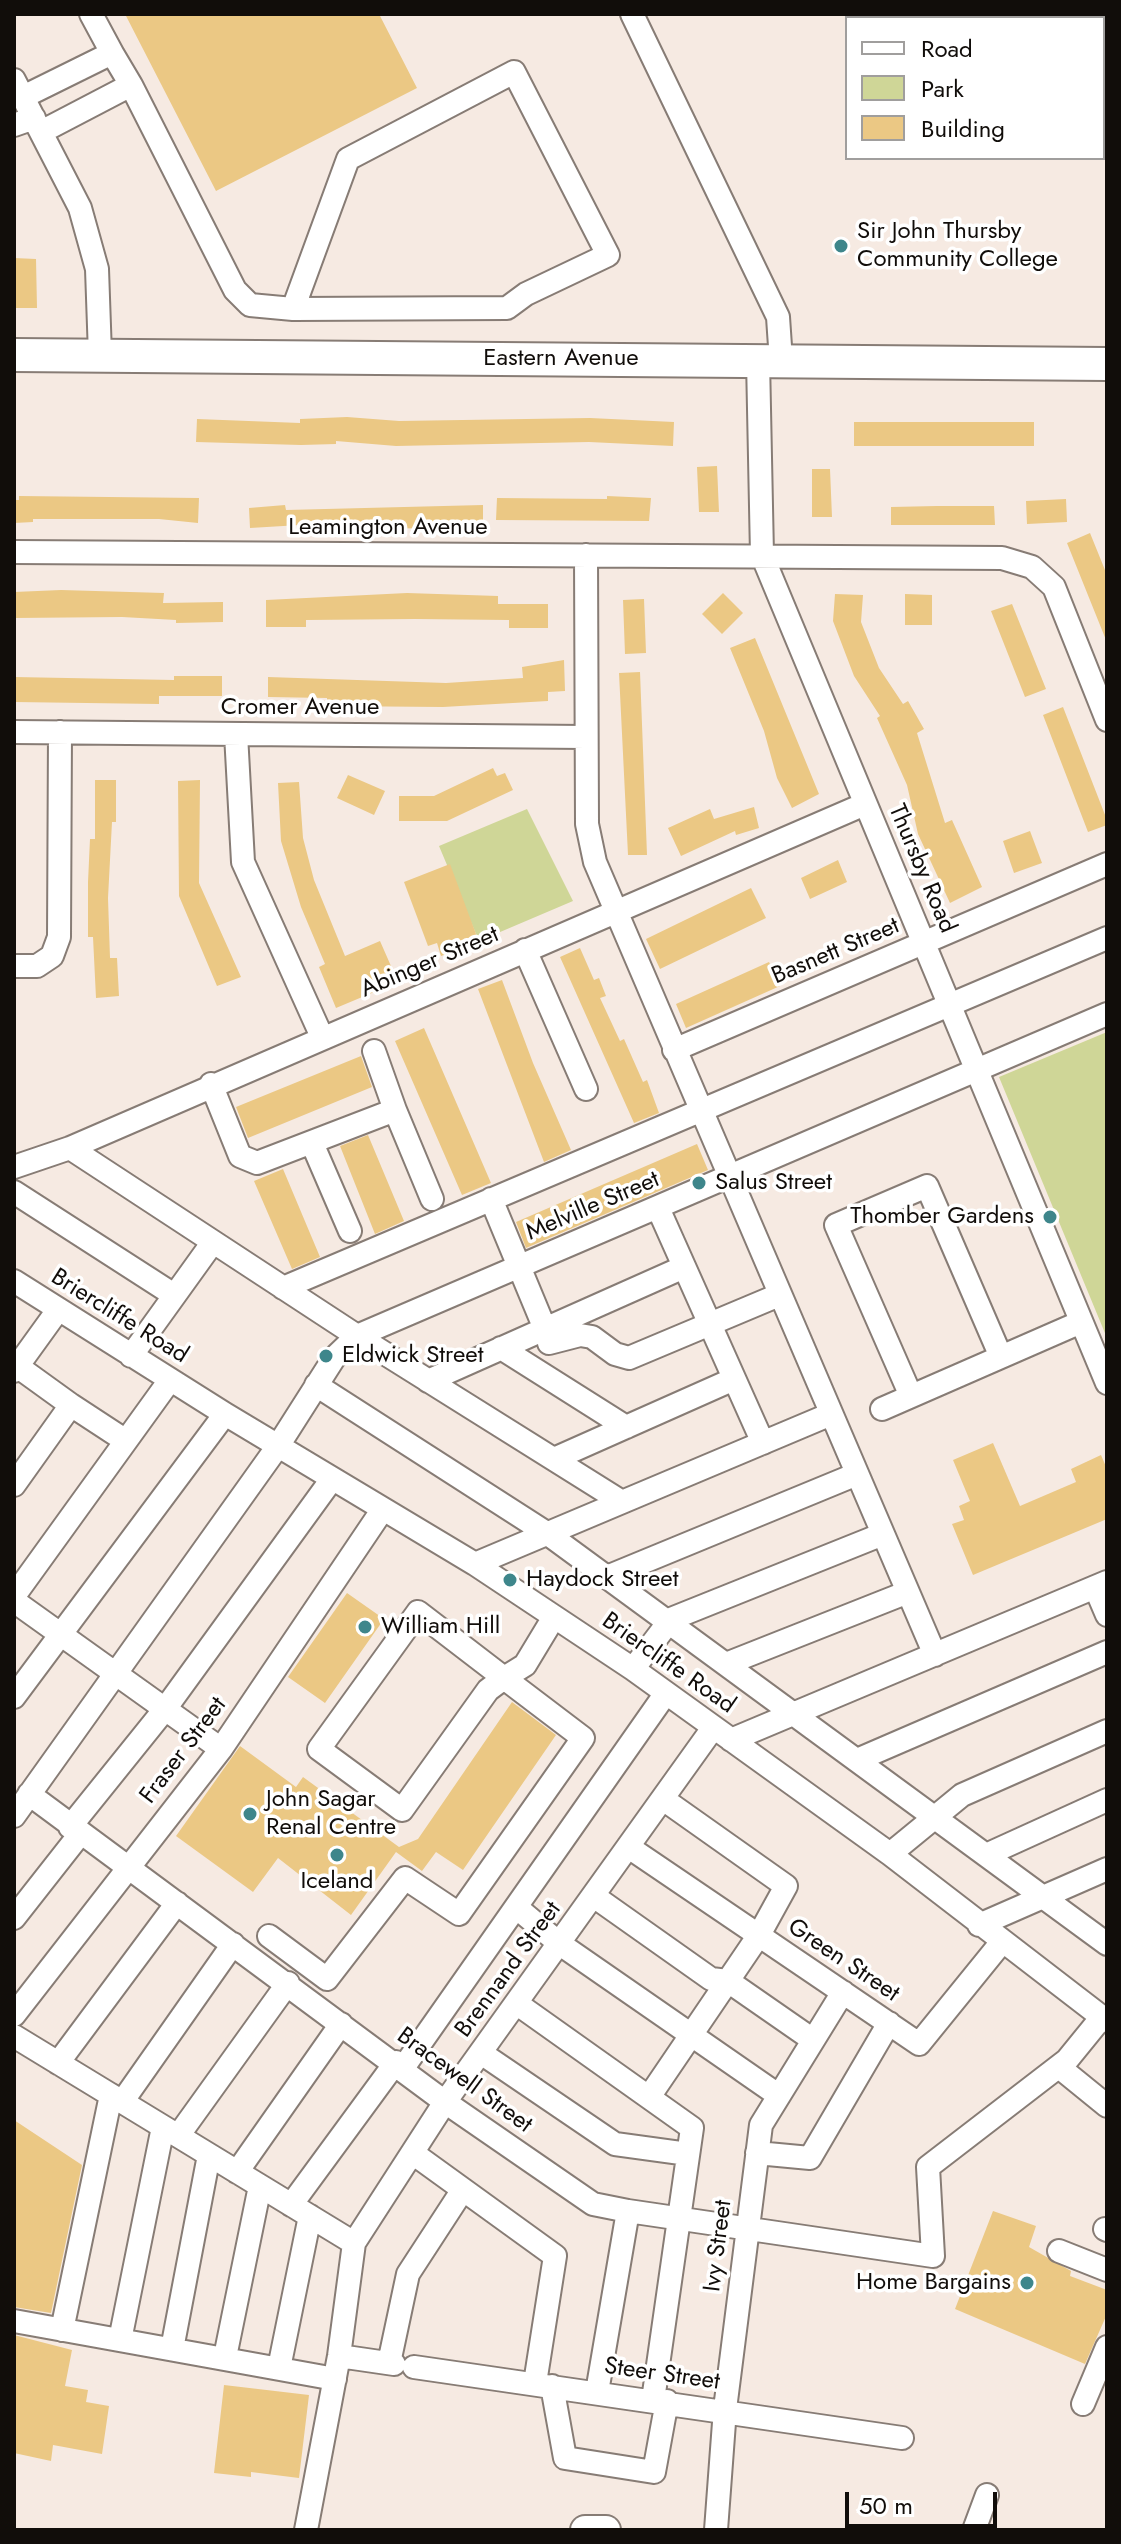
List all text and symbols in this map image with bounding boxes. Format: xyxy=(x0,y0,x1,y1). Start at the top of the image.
legend xyxy=(845,16,1105,160)
text: Road xyxy=(921,31,973,66)
text: Park xyxy=(921,71,964,106)
text: Building xyxy=(921,111,1005,146)
place label: Sir John Thursby Community College xyxy=(857,218,1058,274)
marker: Sir John Thursby Community College xyxy=(832,237,850,255)
street label: Eastern Avenue xyxy=(483,345,639,373)
street label: Leamington Avenue xyxy=(288,514,488,542)
street label: Cromer Avenue xyxy=(221,694,379,722)
street label: Thursby Road xyxy=(881,800,961,938)
street label: Basnett Street xyxy=(768,912,904,992)
street label: Abinger Street xyxy=(357,921,503,1005)
street label: Melville Street xyxy=(522,1166,664,1248)
place label: Salus Street xyxy=(715,1169,832,1197)
marker: Salus Street xyxy=(690,1174,708,1192)
place label: Thomber Gardens xyxy=(850,1203,1034,1231)
marker: Thomber Gardens xyxy=(1041,1208,1059,1226)
street label: Briercliffe Road xyxy=(45,1263,193,1371)
place label: Eldwick Street xyxy=(342,1342,483,1370)
marker: Eldwick Street xyxy=(317,1347,335,1365)
place label: Haydock Street xyxy=(526,1566,678,1594)
marker: Haydock Street xyxy=(501,1571,519,1589)
street label: Briercliffe Road xyxy=(596,1607,740,1721)
place label: William Hill xyxy=(381,1613,500,1641)
marker: William Hill xyxy=(356,1618,374,1636)
street label: Fraser Street xyxy=(135,1692,233,1810)
place label: John Sagar Renal Centre xyxy=(266,1786,396,1842)
marker: John Sagar Renal Centre xyxy=(241,1805,259,1823)
marker: Iceland xyxy=(328,1846,346,1864)
place label: Iceland xyxy=(300,1868,374,1896)
street label: Brennand Street xyxy=(450,1896,568,2044)
street label: Green Street xyxy=(782,1913,904,2009)
street label: Bracewell Street xyxy=(391,2022,537,2140)
street label: Ivy Street xyxy=(699,2198,739,2294)
place label: Home Bargains xyxy=(856,2269,1011,2297)
marker: Home Bargains xyxy=(1018,2274,1036,2292)
street label: Steer Street xyxy=(602,2353,722,2397)
scale bar xyxy=(849,2476,1001,2526)
text: 50 m xyxy=(859,2488,913,2523)

